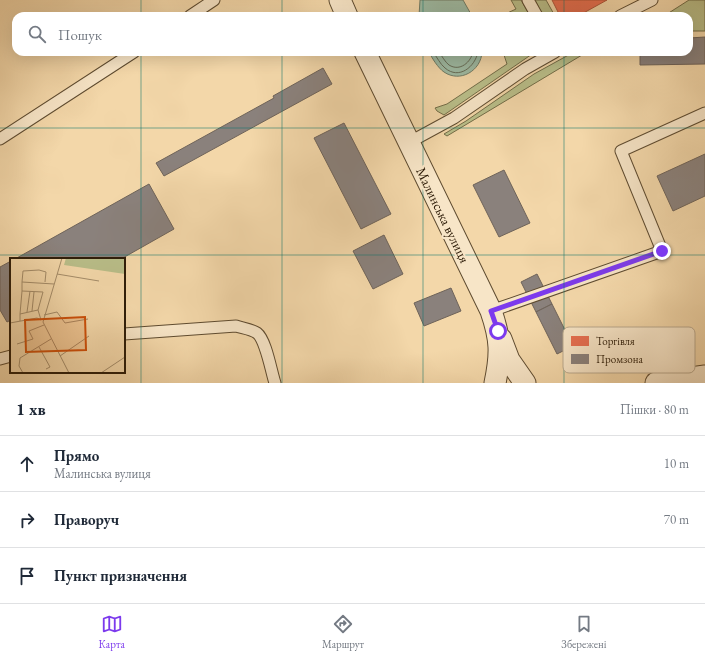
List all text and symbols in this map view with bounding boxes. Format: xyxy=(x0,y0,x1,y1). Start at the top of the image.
search box xyxy=(12,12,693,56)
icon: search xyxy=(26,23,48,45)
text: Пошук xyxy=(58,25,102,44)
street label: Малинська вулиця xyxy=(412,164,474,266)
route end xyxy=(653,242,671,260)
inset map xyxy=(10,258,125,373)
route start xyxy=(489,322,507,340)
legend xyxy=(563,327,695,373)
text: Торгівля xyxy=(596,334,635,348)
text: Промзона xyxy=(596,352,643,366)
text: 1 хв xyxy=(16,398,46,420)
text: Пішки · 80 m xyxy=(620,401,689,418)
text: Прямо xyxy=(54,446,99,465)
icon: ahead xyxy=(16,453,38,475)
text: 10 m xyxy=(664,455,689,472)
text: Малинська вулиця xyxy=(54,465,151,482)
icon: right xyxy=(16,509,38,531)
text: Праворуч xyxy=(54,510,119,529)
text: 70 m xyxy=(664,511,689,528)
icon: arrive xyxy=(16,565,38,587)
text: Пункт призначення xyxy=(54,566,187,585)
tab: Карта xyxy=(99,613,125,651)
tab: Маршрут xyxy=(322,613,364,651)
tab: Збережені xyxy=(561,613,606,651)

